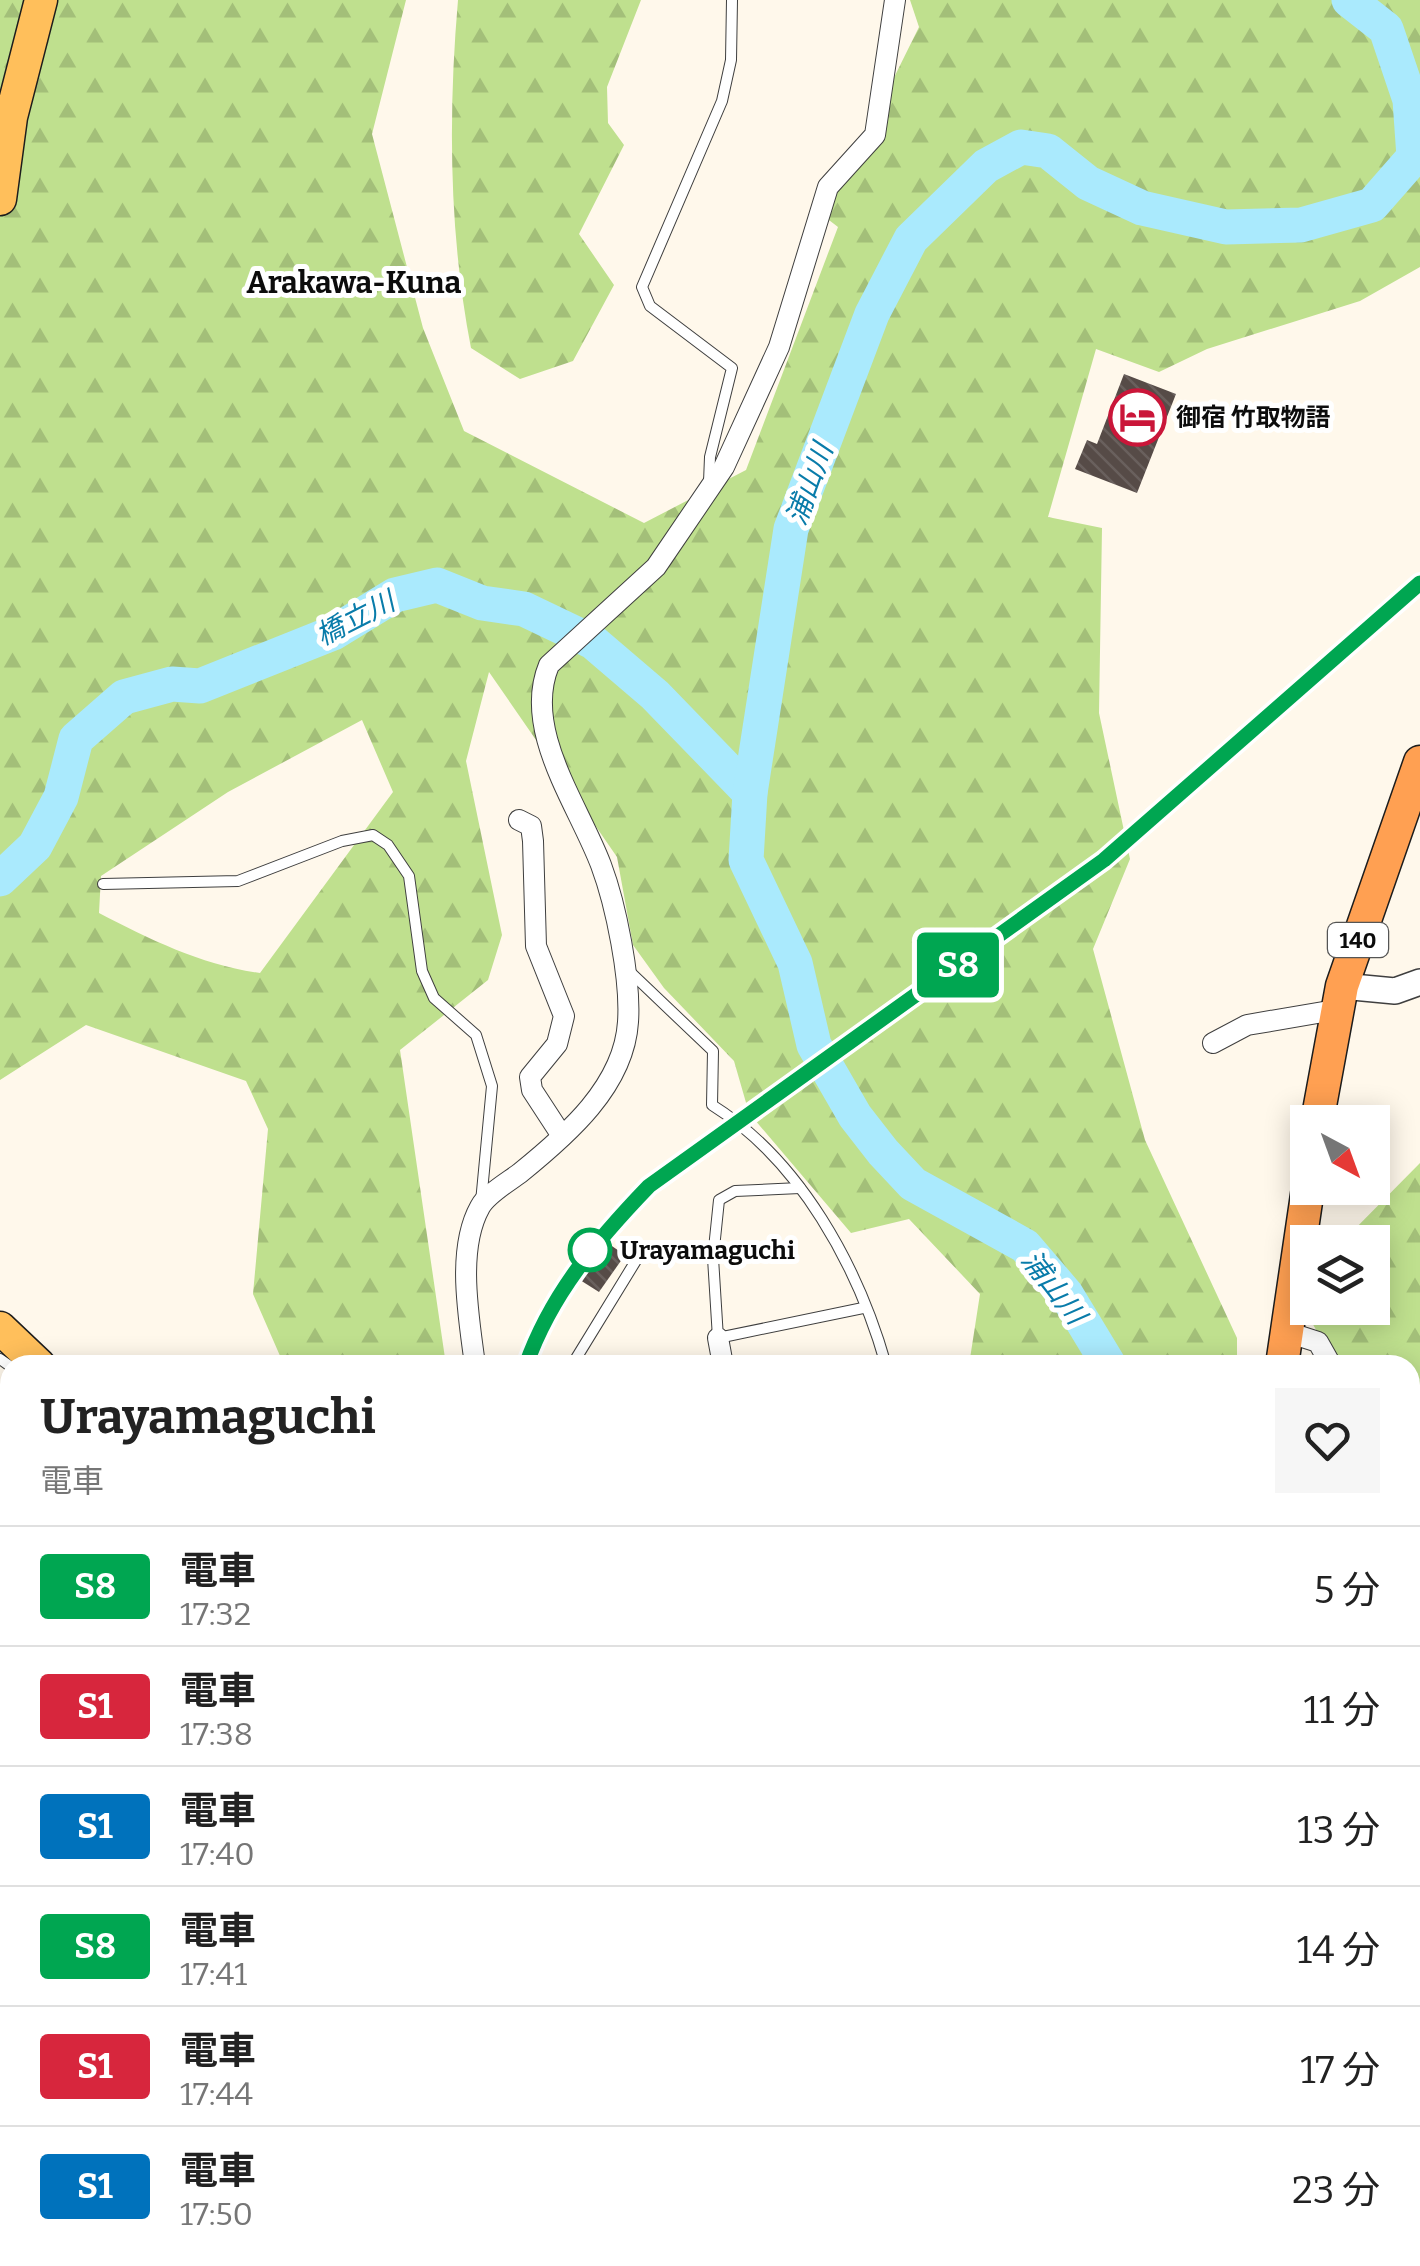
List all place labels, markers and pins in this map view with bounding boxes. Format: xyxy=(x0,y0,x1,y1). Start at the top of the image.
hotel icon: 御宿 竹取物語 xyxy=(1107,387,1167,447)
place label: 御宿 竹取物語 xyxy=(1176,403,1331,433)
marker: Urayamaguchi xyxy=(569,1229,611,1271)
place label: Urayamaguchi xyxy=(620,1236,795,1266)

